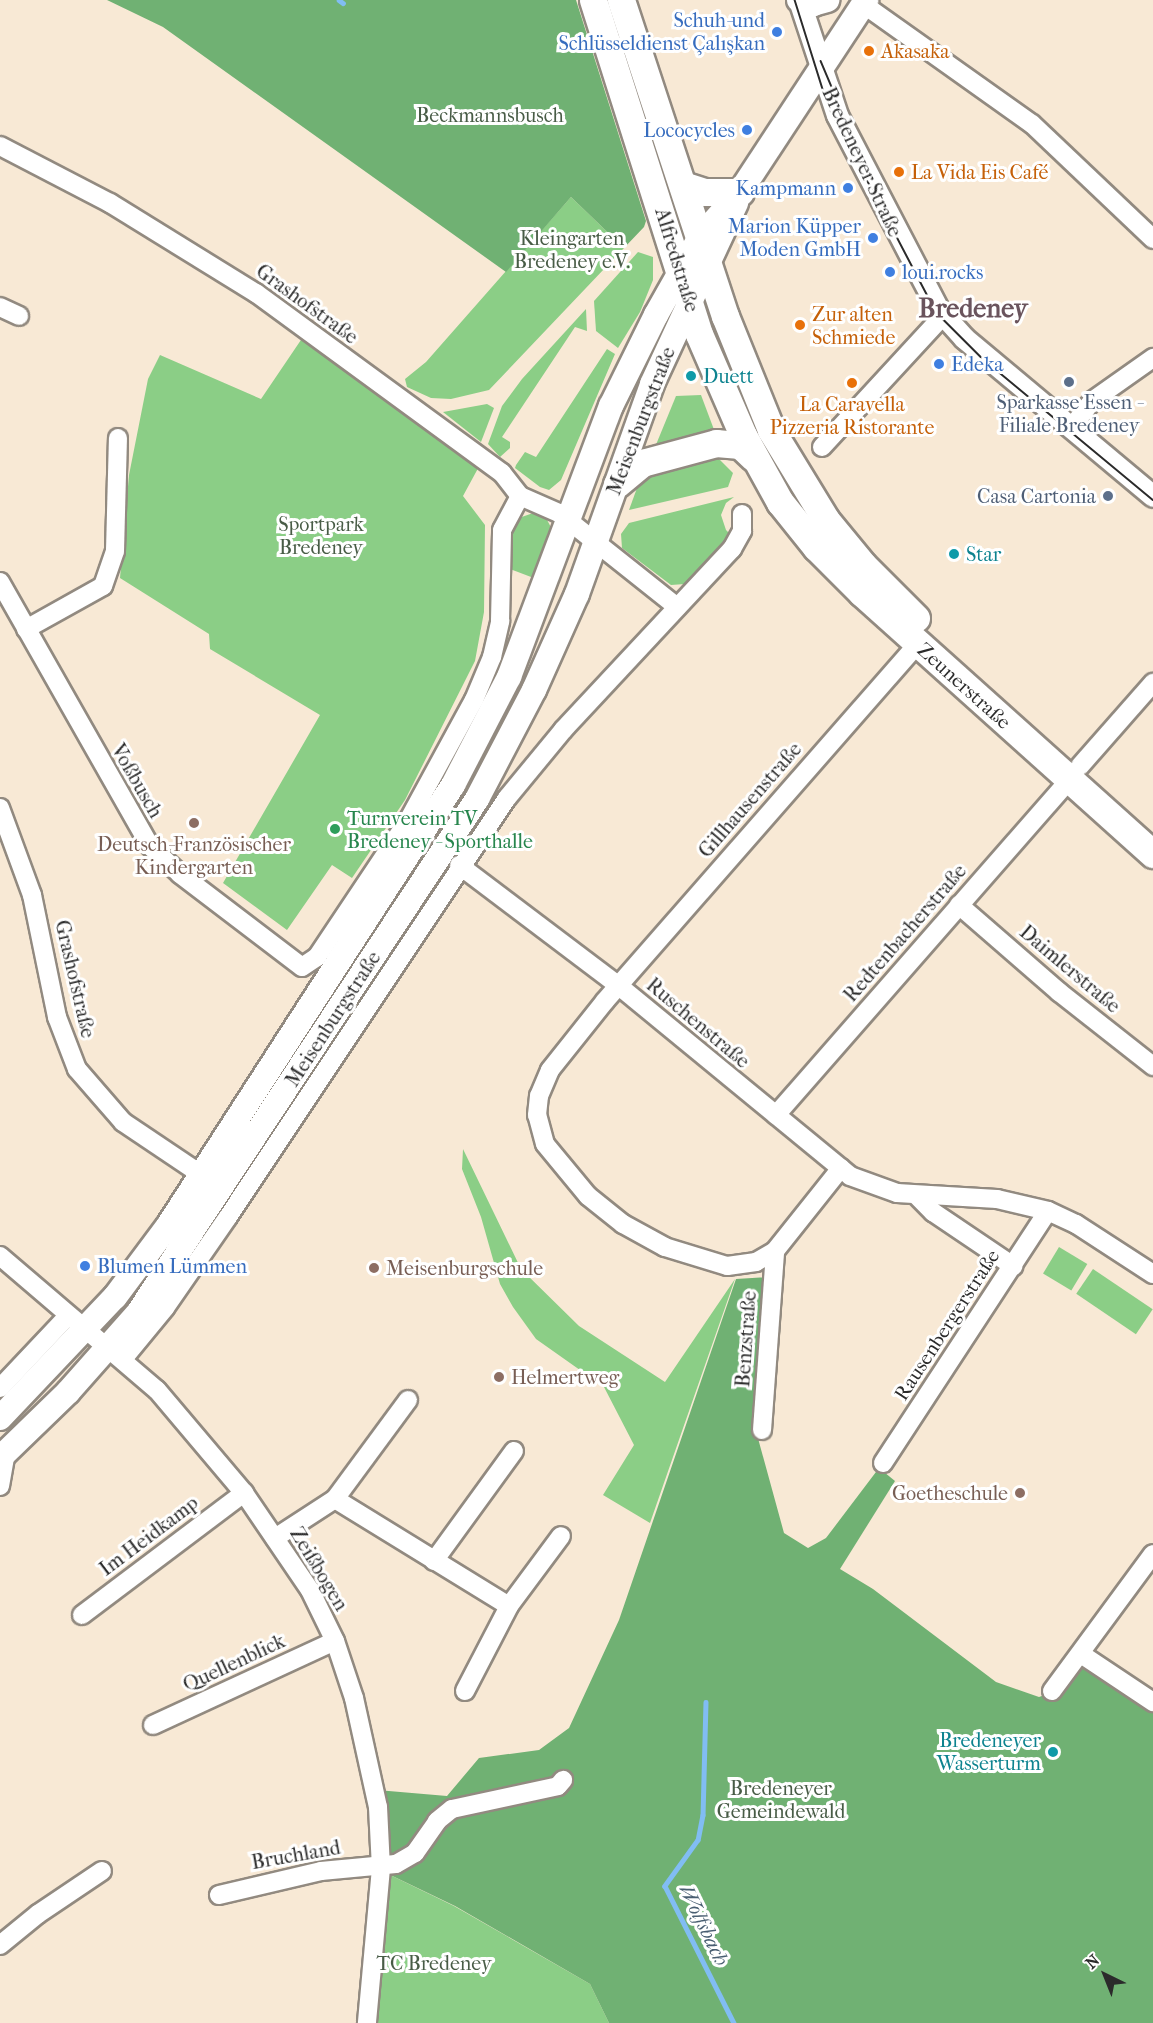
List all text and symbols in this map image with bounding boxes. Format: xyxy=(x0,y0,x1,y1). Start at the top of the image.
place label: Schuh-und Schlüsseldienst Çalışkan xyxy=(558,8,765,55)
marker: Schuh-und Schlüsseldienst Çalışkan xyxy=(770,25,784,39)
place label: Akasaka xyxy=(881,39,950,63)
marker: Akasaka xyxy=(862,44,876,58)
street label: Bredeneyer Straße xyxy=(817,83,907,241)
park label: Beckmannsbusch xyxy=(416,103,564,127)
place label: Lococycles xyxy=(643,118,735,142)
marker: Lococycles xyxy=(740,123,754,137)
place label: La Vida Eis Café xyxy=(911,160,1049,184)
marker: La Vida Eis Café xyxy=(892,165,906,179)
place label: Kampmann xyxy=(735,176,836,200)
marker: Kampmann xyxy=(841,181,855,195)
street label: Alfredstraße xyxy=(650,205,704,315)
place label: Marion Küpper Moden GmbH xyxy=(728,214,861,261)
park label: Kleingarten Bredeney e.V. xyxy=(514,227,630,274)
marker: Marion Küpper Moden GmbH xyxy=(866,231,880,245)
street label: Grashofstraße xyxy=(251,259,363,349)
place label: loui.rocks xyxy=(902,260,983,284)
marker: loui.rocks xyxy=(883,265,897,279)
district label: Bredeney xyxy=(919,293,1027,325)
place label: Zur alten Schmiede xyxy=(812,302,895,349)
marker: Zur alten Schmiede xyxy=(793,318,807,332)
street label: Meisenburgstraße xyxy=(602,344,680,498)
place label: Edeka xyxy=(951,352,1003,376)
marker: Edeka xyxy=(932,357,946,371)
place label: Duett xyxy=(703,364,754,388)
marker: Duett xyxy=(684,369,698,383)
marker: Sparkasse Essen - Filiale Bredeney xyxy=(1062,375,1076,389)
marker: La Caravella Pizzeria Ristorante xyxy=(845,376,859,390)
place label: Sparkasse Essen - Filiale Bredeney xyxy=(996,391,1142,438)
place label: La Caravella Pizzeria Ristorante xyxy=(770,392,934,439)
place label: Casa Cartonia xyxy=(977,484,1096,508)
marker: Casa Cartonia xyxy=(1101,489,1115,503)
park label: Sportpark Bredeney xyxy=(278,513,364,560)
place label: Star xyxy=(966,542,1001,566)
marker: Star xyxy=(947,547,961,561)
street label: Zeunerstraße xyxy=(912,638,1016,734)
street label: Gillhausenstraße xyxy=(693,737,807,863)
street label: Voßbusch xyxy=(106,740,168,822)
place label: Turnverein TV Bredeney - Sporthalle xyxy=(347,806,533,853)
marker: Deutsch-Französischer Kindergarten xyxy=(187,816,201,830)
marker: Turnverein TV Bredeney - Sporthalle xyxy=(328,822,342,836)
place label: Deutsch-Französischer Kindergarten xyxy=(97,832,291,879)
street label: Redtenbacherstraße xyxy=(839,859,971,1007)
street label: Grashofstraße xyxy=(50,918,100,1040)
street label: Daimlerstraße xyxy=(1015,920,1125,1018)
street label: Meisenburgstraße xyxy=(280,947,386,1091)
street label: Ruschenstraße xyxy=(641,973,755,1073)
street label: Rausenbergerstraße xyxy=(889,1245,1005,1405)
place label: Blumen Lümmen xyxy=(97,1254,247,1278)
place label: Meisenburgschule xyxy=(386,1256,543,1280)
marker: Blumen Lümmen xyxy=(78,1259,92,1273)
marker: Meisenburgschule xyxy=(367,1261,381,1275)
street label: Benzstraße xyxy=(731,1290,761,1388)
place label: Helmertweg xyxy=(511,1365,619,1389)
marker: Helmertweg xyxy=(492,1370,506,1384)
place label: Goetheschule xyxy=(892,1481,1008,1505)
marker: Goetheschule xyxy=(1013,1486,1027,1500)
street label: Im Heidkamp xyxy=(95,1491,203,1581)
street label: Zeißbogen xyxy=(285,1523,353,1615)
street label: Quellenblick xyxy=(179,1629,289,1697)
place label: Bredeneyer Wasserturm xyxy=(937,1728,1041,1775)
marker: Bredeneyer Wasserturm xyxy=(1046,1745,1060,1759)
park label: Bredeneyer Gemeindewald xyxy=(717,1776,845,1823)
street label: Bruchland xyxy=(250,1835,342,1875)
water label: Wolfsbach xyxy=(674,1880,734,1970)
north arrow xyxy=(1075,1945,1135,2005)
text: N xyxy=(1081,1950,1103,1973)
park label: TC Bredeney xyxy=(376,1951,492,1975)

